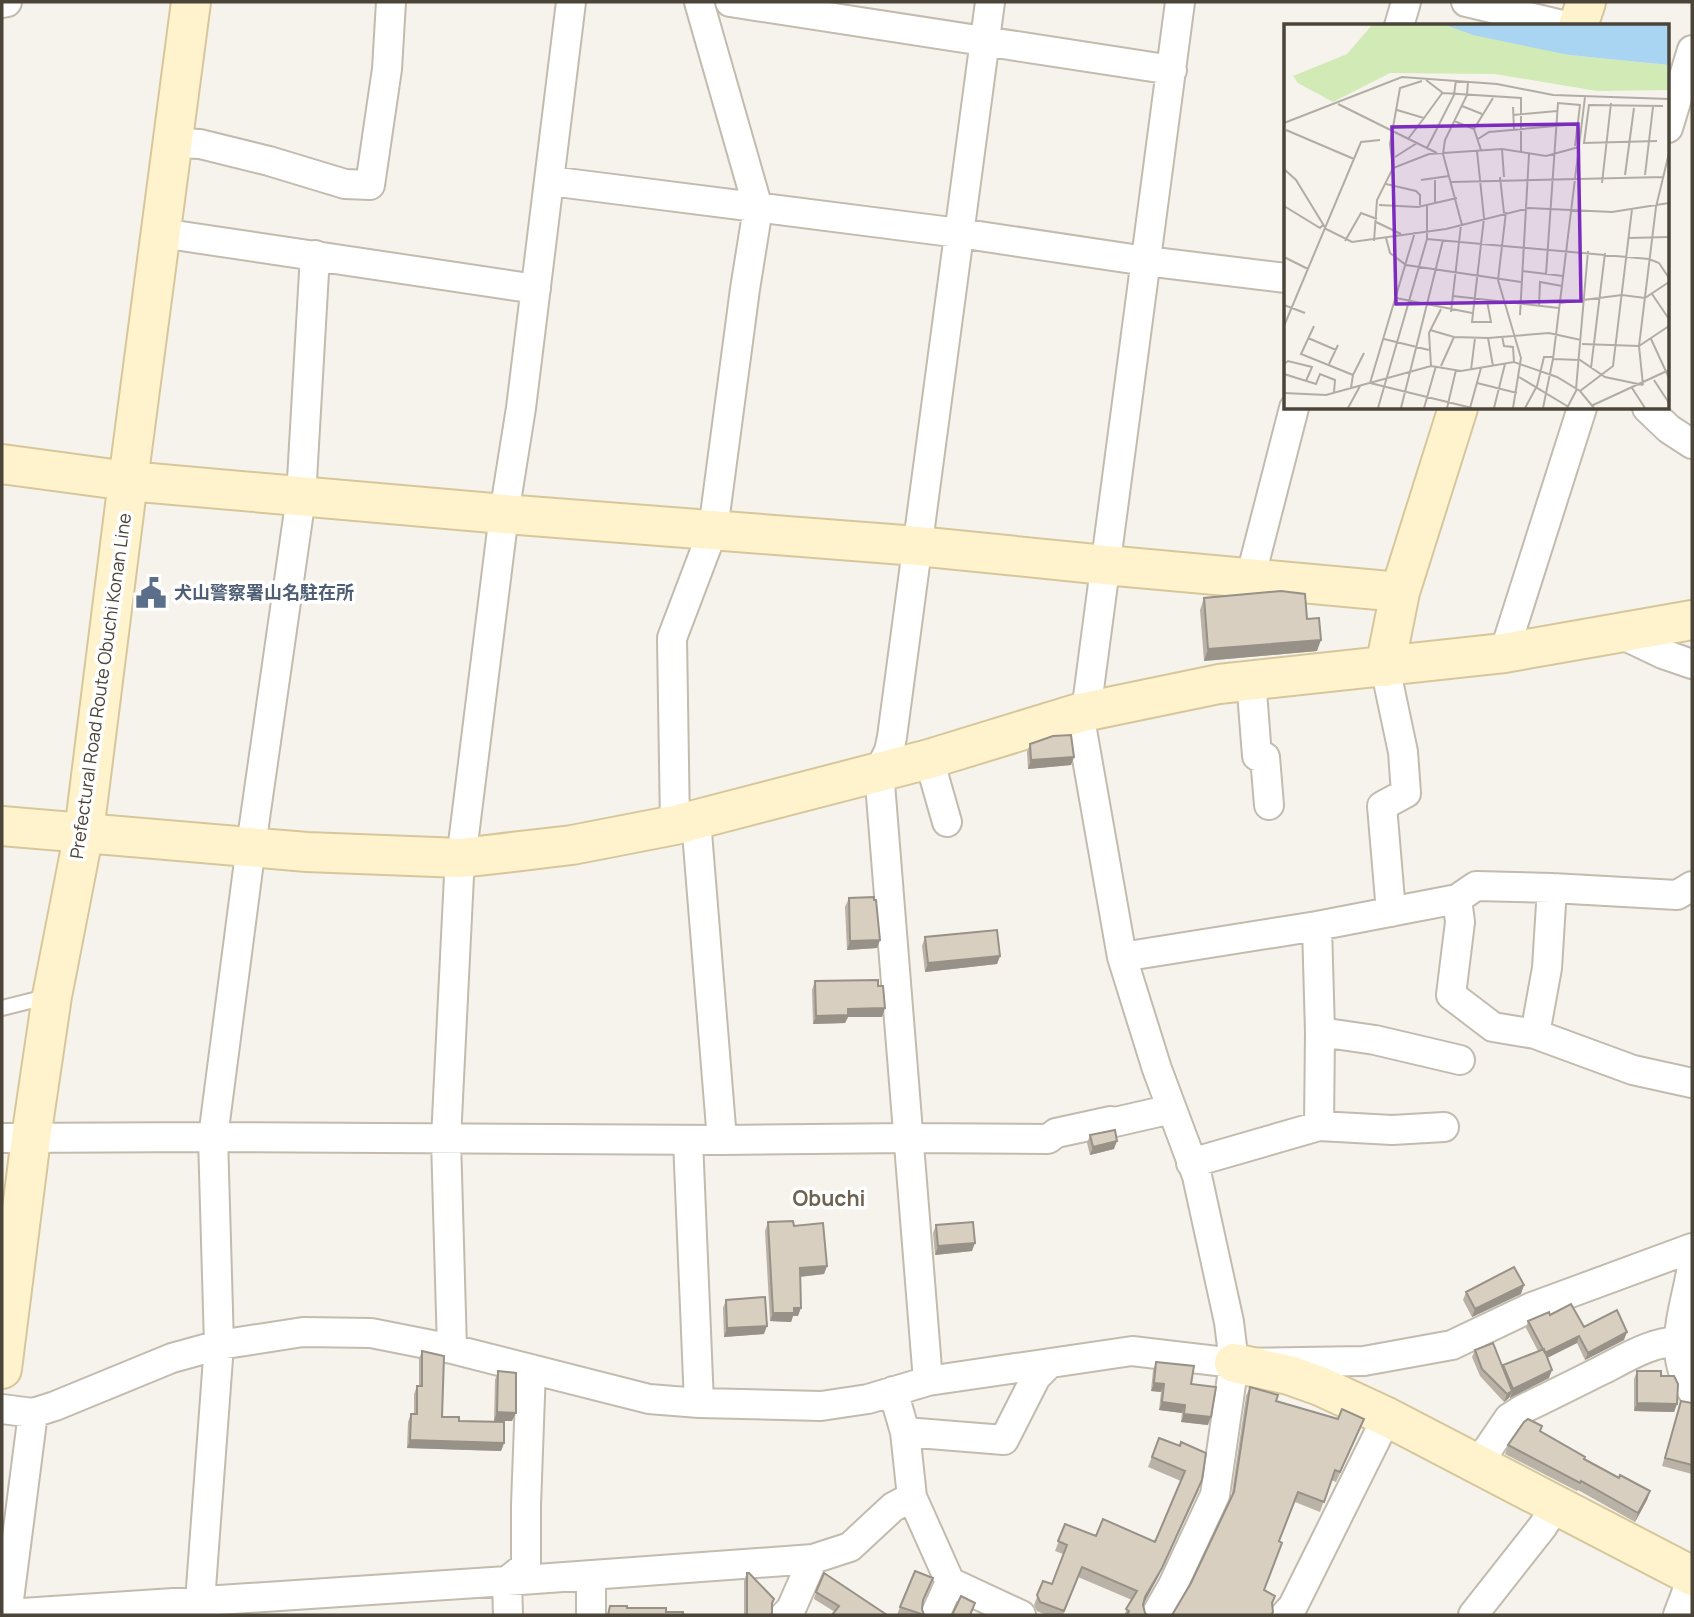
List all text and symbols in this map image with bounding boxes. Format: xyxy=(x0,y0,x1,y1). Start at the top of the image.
inset map xyxy=(1284,24,1670,410)
street label: Prefectural Road Route Obuchi Konan Line xyxy=(64,511,136,860)
public building icon: 犬山警察署山名駐在所 xyxy=(134,576,168,610)
place label: 犬山警察署山名駐在所 xyxy=(174,580,354,604)
district label: Obuchi xyxy=(793,1184,865,1212)

